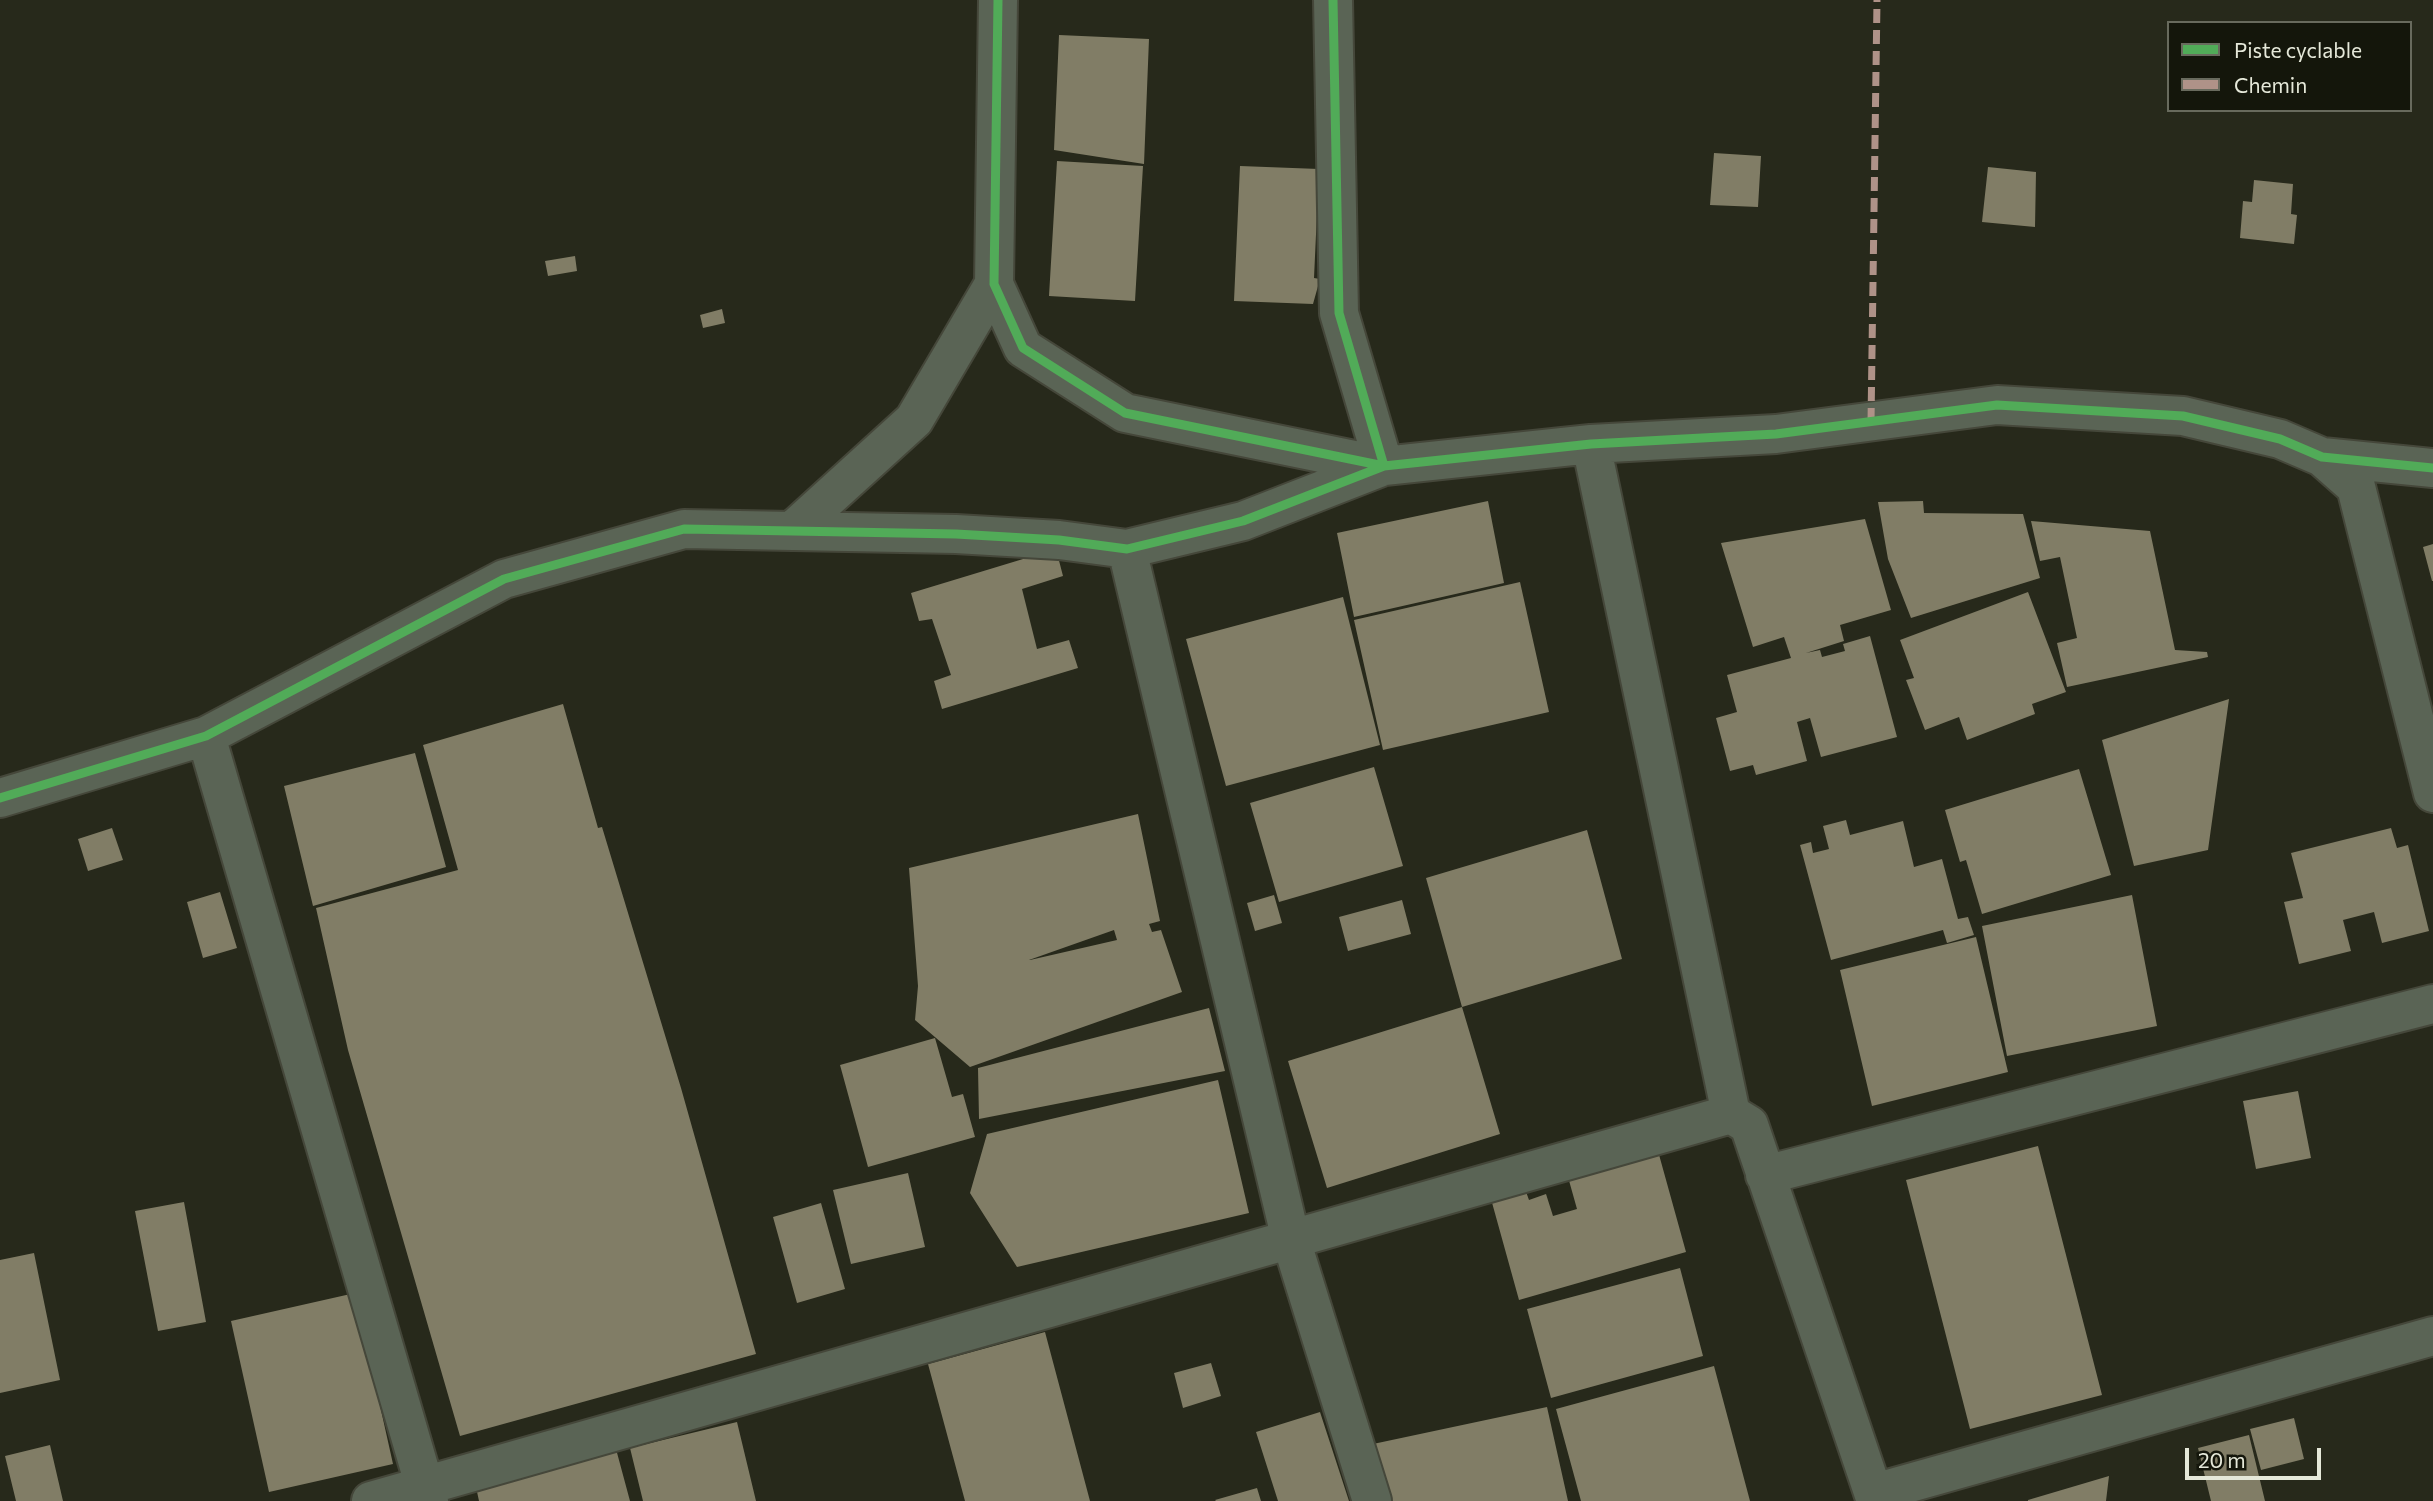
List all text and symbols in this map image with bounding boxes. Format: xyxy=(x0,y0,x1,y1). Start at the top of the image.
legend xyxy=(2167,21,2412,112)
text: Piste cyclable xyxy=(2234,37,2362,62)
text: Chemin xyxy=(2234,72,2307,97)
scale bar xyxy=(2188,1434,2324,1478)
text: 20 m xyxy=(2198,1447,2246,1472)

